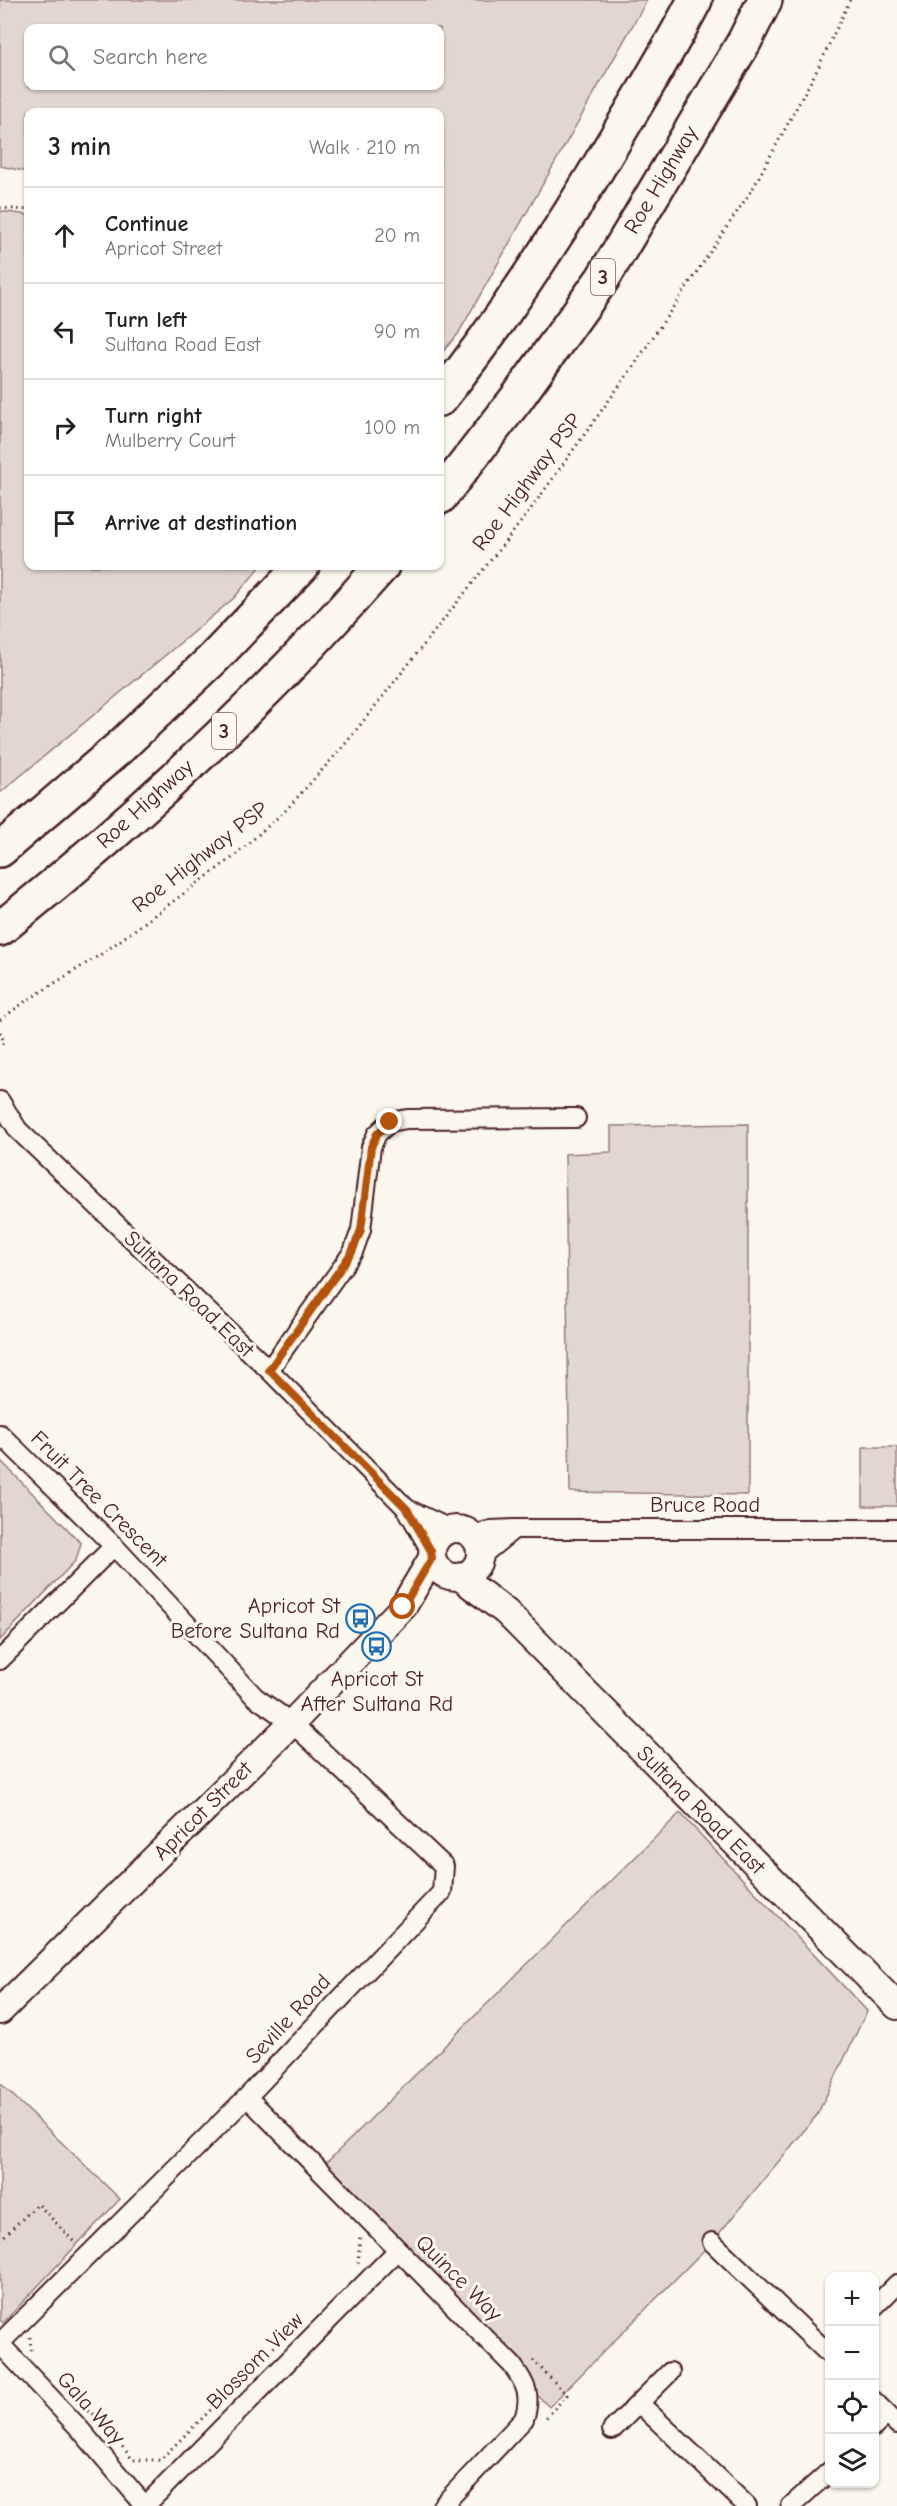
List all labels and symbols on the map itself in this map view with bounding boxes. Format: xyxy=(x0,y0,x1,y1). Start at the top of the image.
street label: Roe Highway xyxy=(619,121,703,239)
road number: 3 xyxy=(591,259,615,295)
street label: Roe Highway PSP xyxy=(467,408,587,556)
road number: 3 xyxy=(212,713,236,749)
street label: Roe Highway xyxy=(91,754,199,854)
street label: Roe Highway PSP xyxy=(127,796,273,918)
route end xyxy=(376,1108,402,1134)
street label: Sultana Road East xyxy=(118,1225,260,1363)
street label: Fruit Tree Crescent xyxy=(25,1425,173,1573)
street label: Bruce Road xyxy=(650,1492,760,1518)
place label: Apricot St Before Sultana Rd xyxy=(171,1593,341,1644)
route start xyxy=(389,1593,415,1619)
bus stop icon: Apricot St Before Sultana Rd xyxy=(345,1603,377,1635)
bus stop icon: Apricot St After Sultana Rd xyxy=(361,1631,393,1663)
place label: Apricot St After Sultana Rd xyxy=(301,1666,453,1717)
street label: Sultana Road East xyxy=(631,1740,771,1880)
street label: Apricot Street xyxy=(148,1756,258,1866)
street label: Seville Road xyxy=(240,1969,336,2069)
street label: Quince Way xyxy=(410,2229,508,2327)
street label: Blossom View xyxy=(201,2307,309,2415)
street label: Gala Way xyxy=(51,2366,131,2450)

